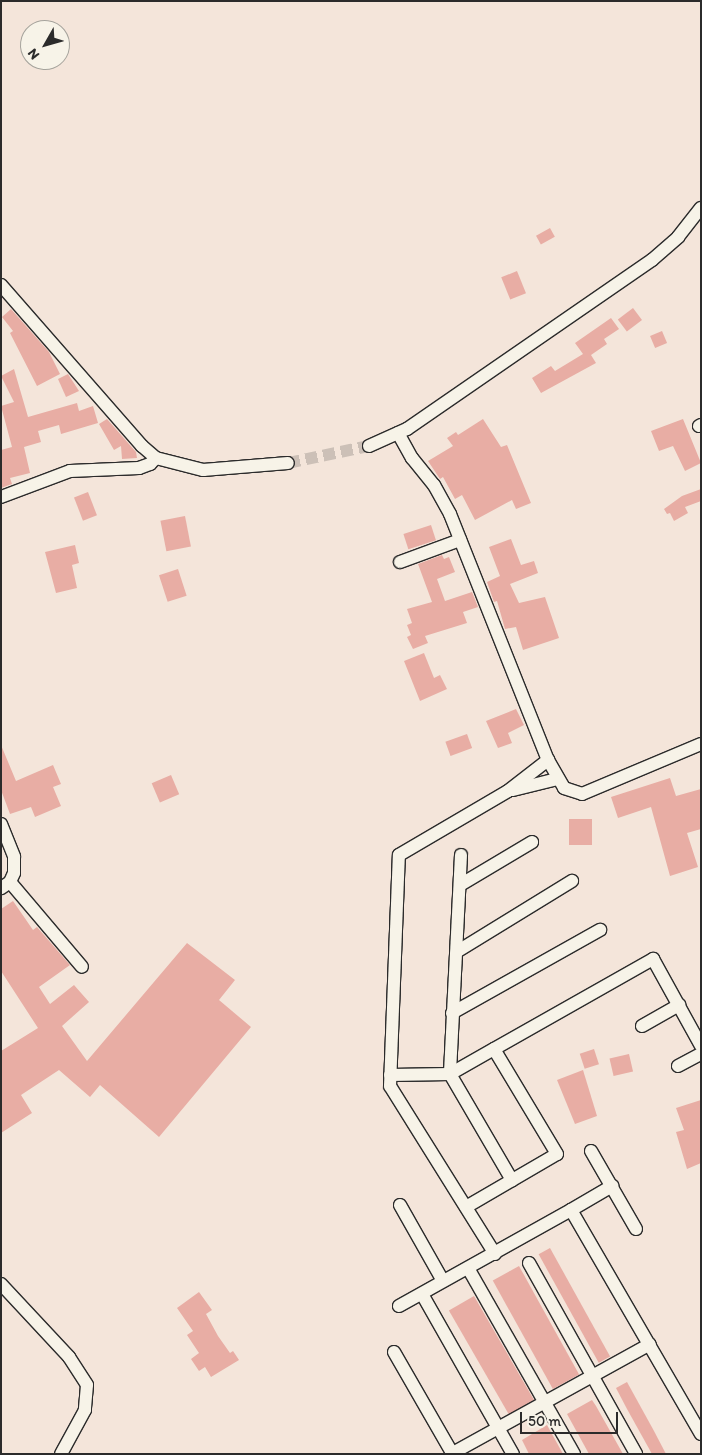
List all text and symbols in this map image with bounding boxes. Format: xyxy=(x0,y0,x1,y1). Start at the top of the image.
north arrow xyxy=(20,20,70,70)
text: N xyxy=(24,45,43,63)
scale bar xyxy=(522,1402,620,1434)
text: 50 m xyxy=(528,1412,561,1430)

